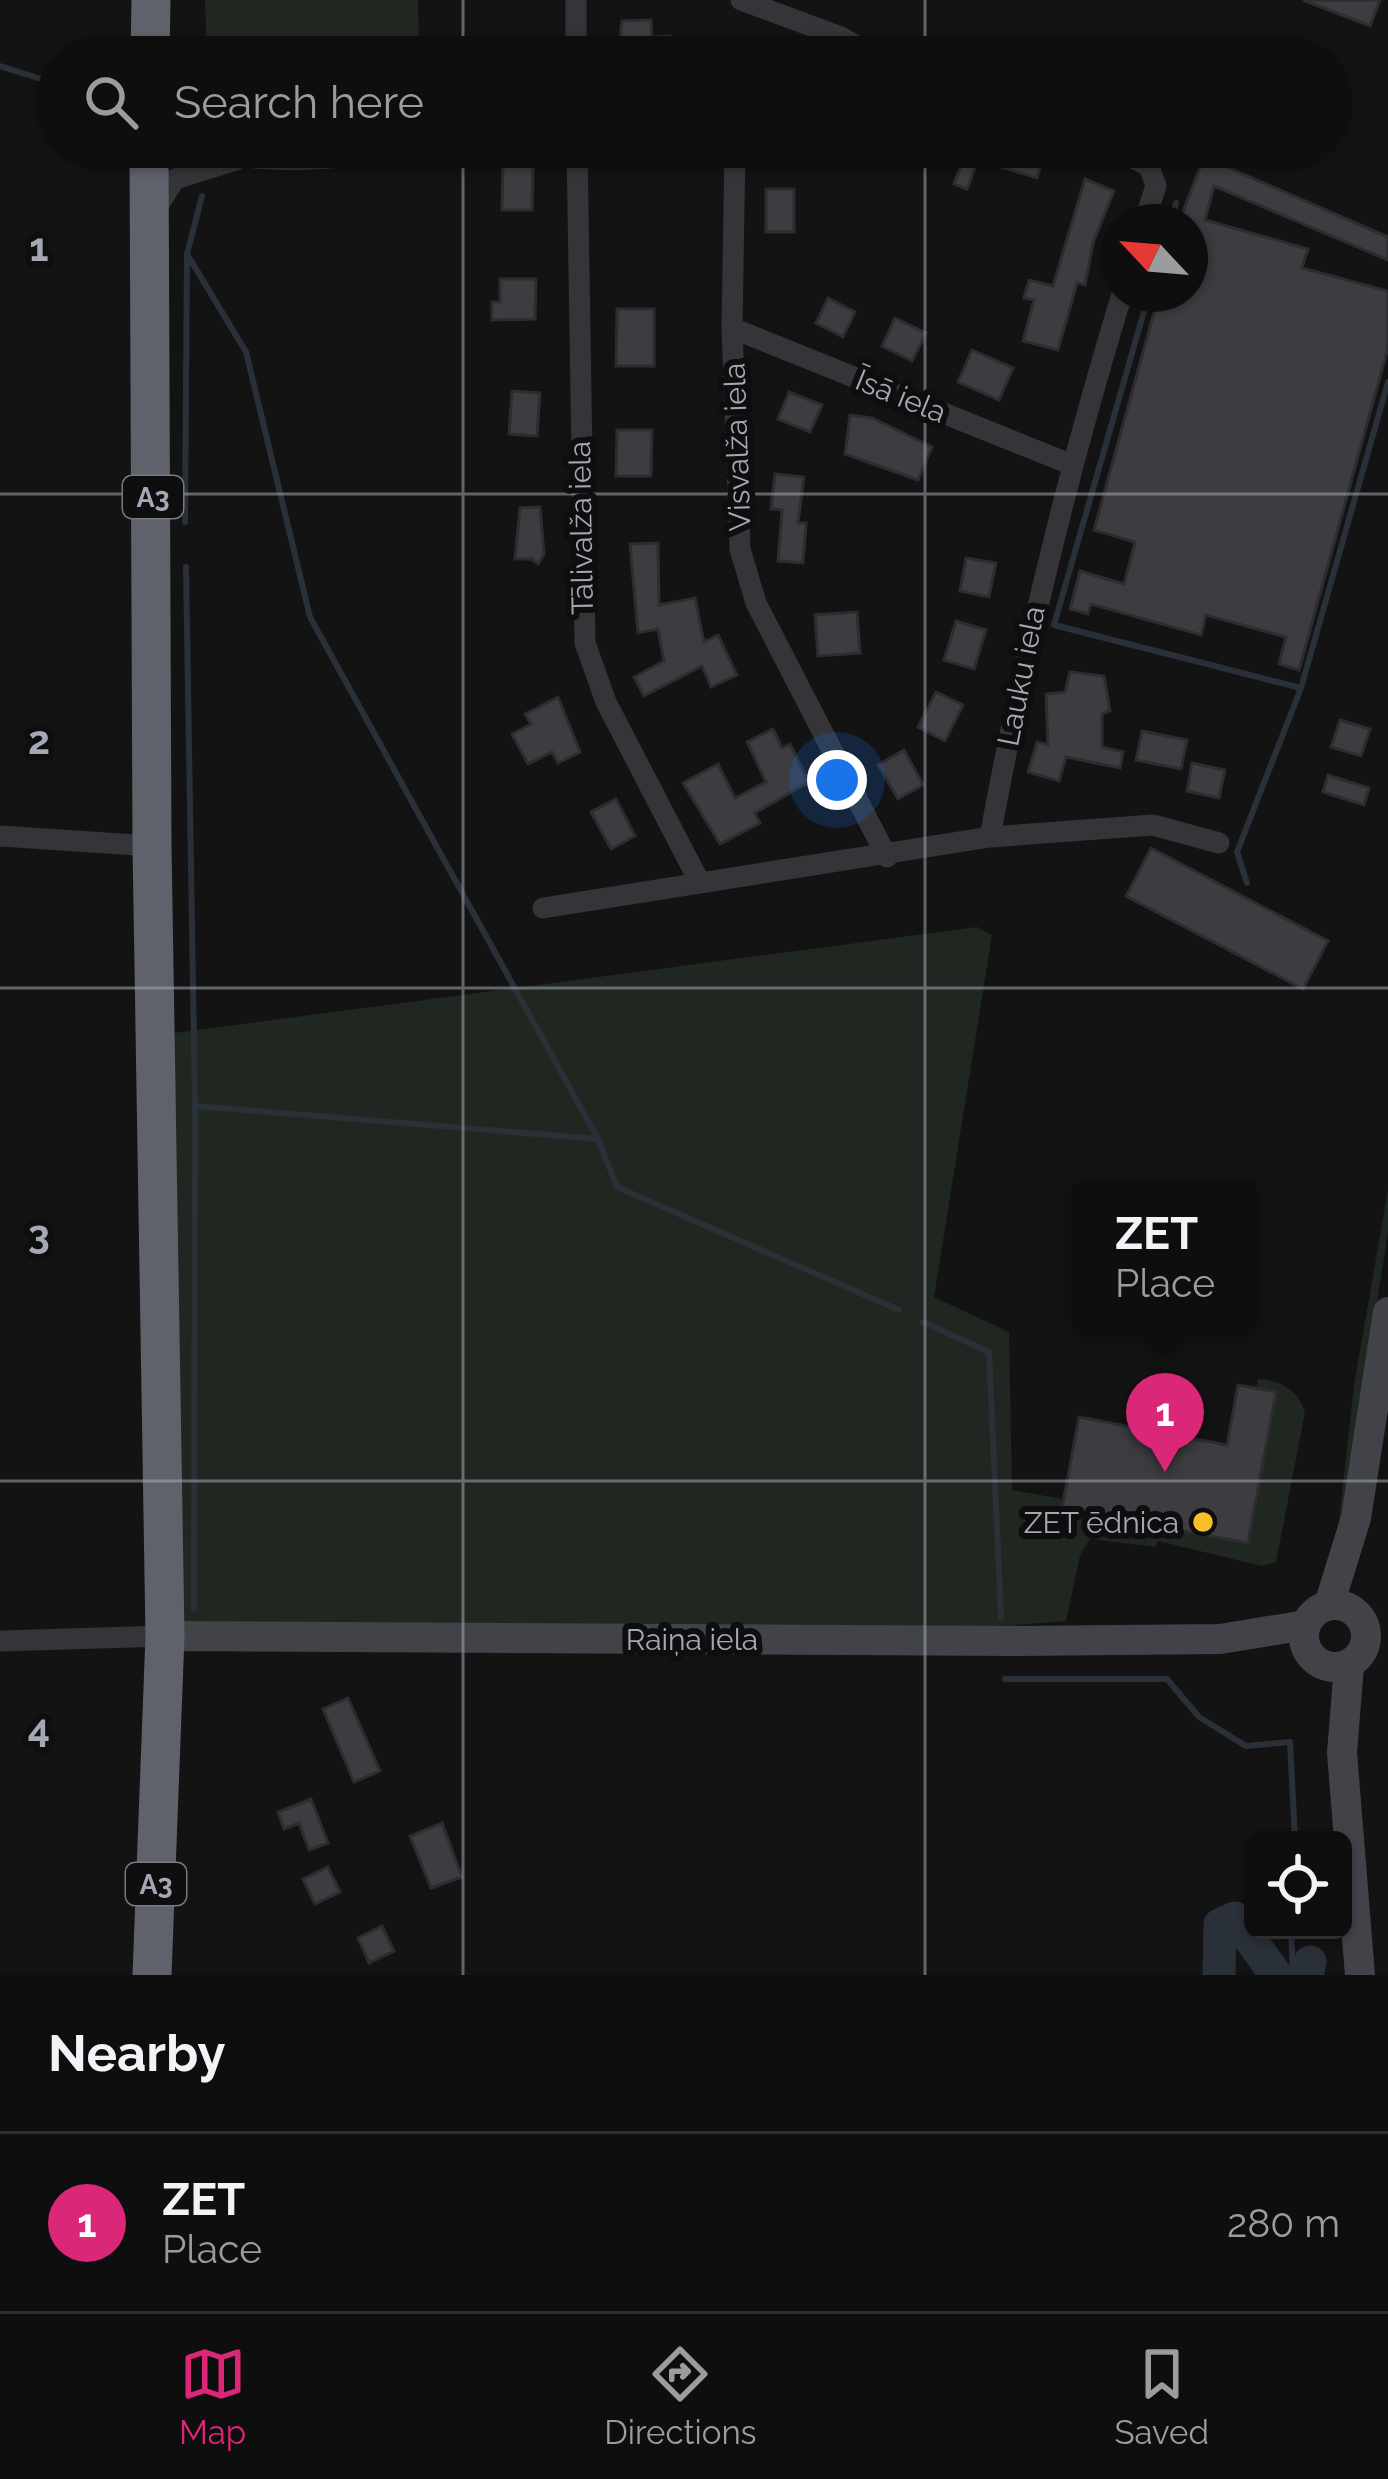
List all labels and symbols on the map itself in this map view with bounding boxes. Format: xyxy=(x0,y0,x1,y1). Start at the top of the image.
north arrow xyxy=(1100,204,1208,312)
text: 1 xyxy=(29,224,49,270)
street label: Visvalža iela xyxy=(717,362,757,532)
street label: Īsā iela xyxy=(850,362,951,430)
street label: Tālivalža iela xyxy=(562,441,600,615)
road number: A3 xyxy=(123,476,183,518)
street label: Lauku iela xyxy=(990,603,1052,749)
text: 2 xyxy=(28,717,50,763)
your location xyxy=(807,750,867,810)
text: 3 xyxy=(28,1211,50,1257)
pin: 1 xyxy=(1126,1373,1204,1472)
place label: ZET ēdnica xyxy=(1024,1505,1179,1540)
marker: ZET ēdnica xyxy=(1190,1509,1216,1535)
street label: Raiņa iela xyxy=(626,1622,758,1657)
text: 4 xyxy=(28,1705,50,1751)
road number: A3 xyxy=(126,1863,186,1905)

